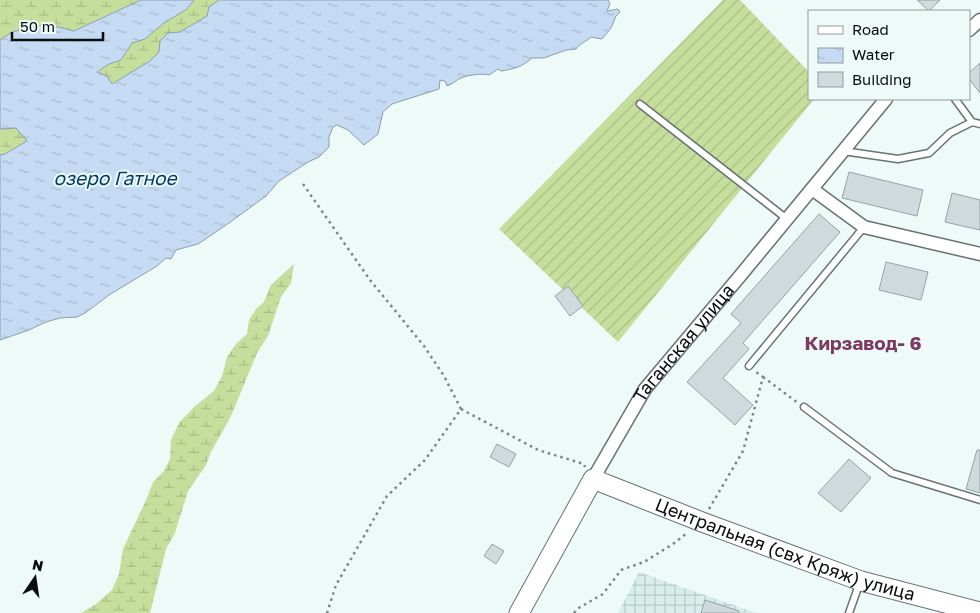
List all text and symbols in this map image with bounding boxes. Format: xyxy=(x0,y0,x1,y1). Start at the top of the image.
scale bar xyxy=(12,10,104,42)
legend xyxy=(808,10,970,100)
text: 50 m xyxy=(20,17,55,35)
text: Road xyxy=(852,20,889,38)
text: Water xyxy=(852,45,895,63)
text: Building xyxy=(852,70,912,88)
water label: озеро Гатное xyxy=(54,166,178,189)
street label: Таганская улица xyxy=(628,279,738,405)
district label: Кирзавод- 6 xyxy=(804,331,922,354)
street label: Центральная (свх Кряж) улица xyxy=(652,493,918,605)
north arrow xyxy=(10,553,60,603)
text: N xyxy=(31,555,45,574)

